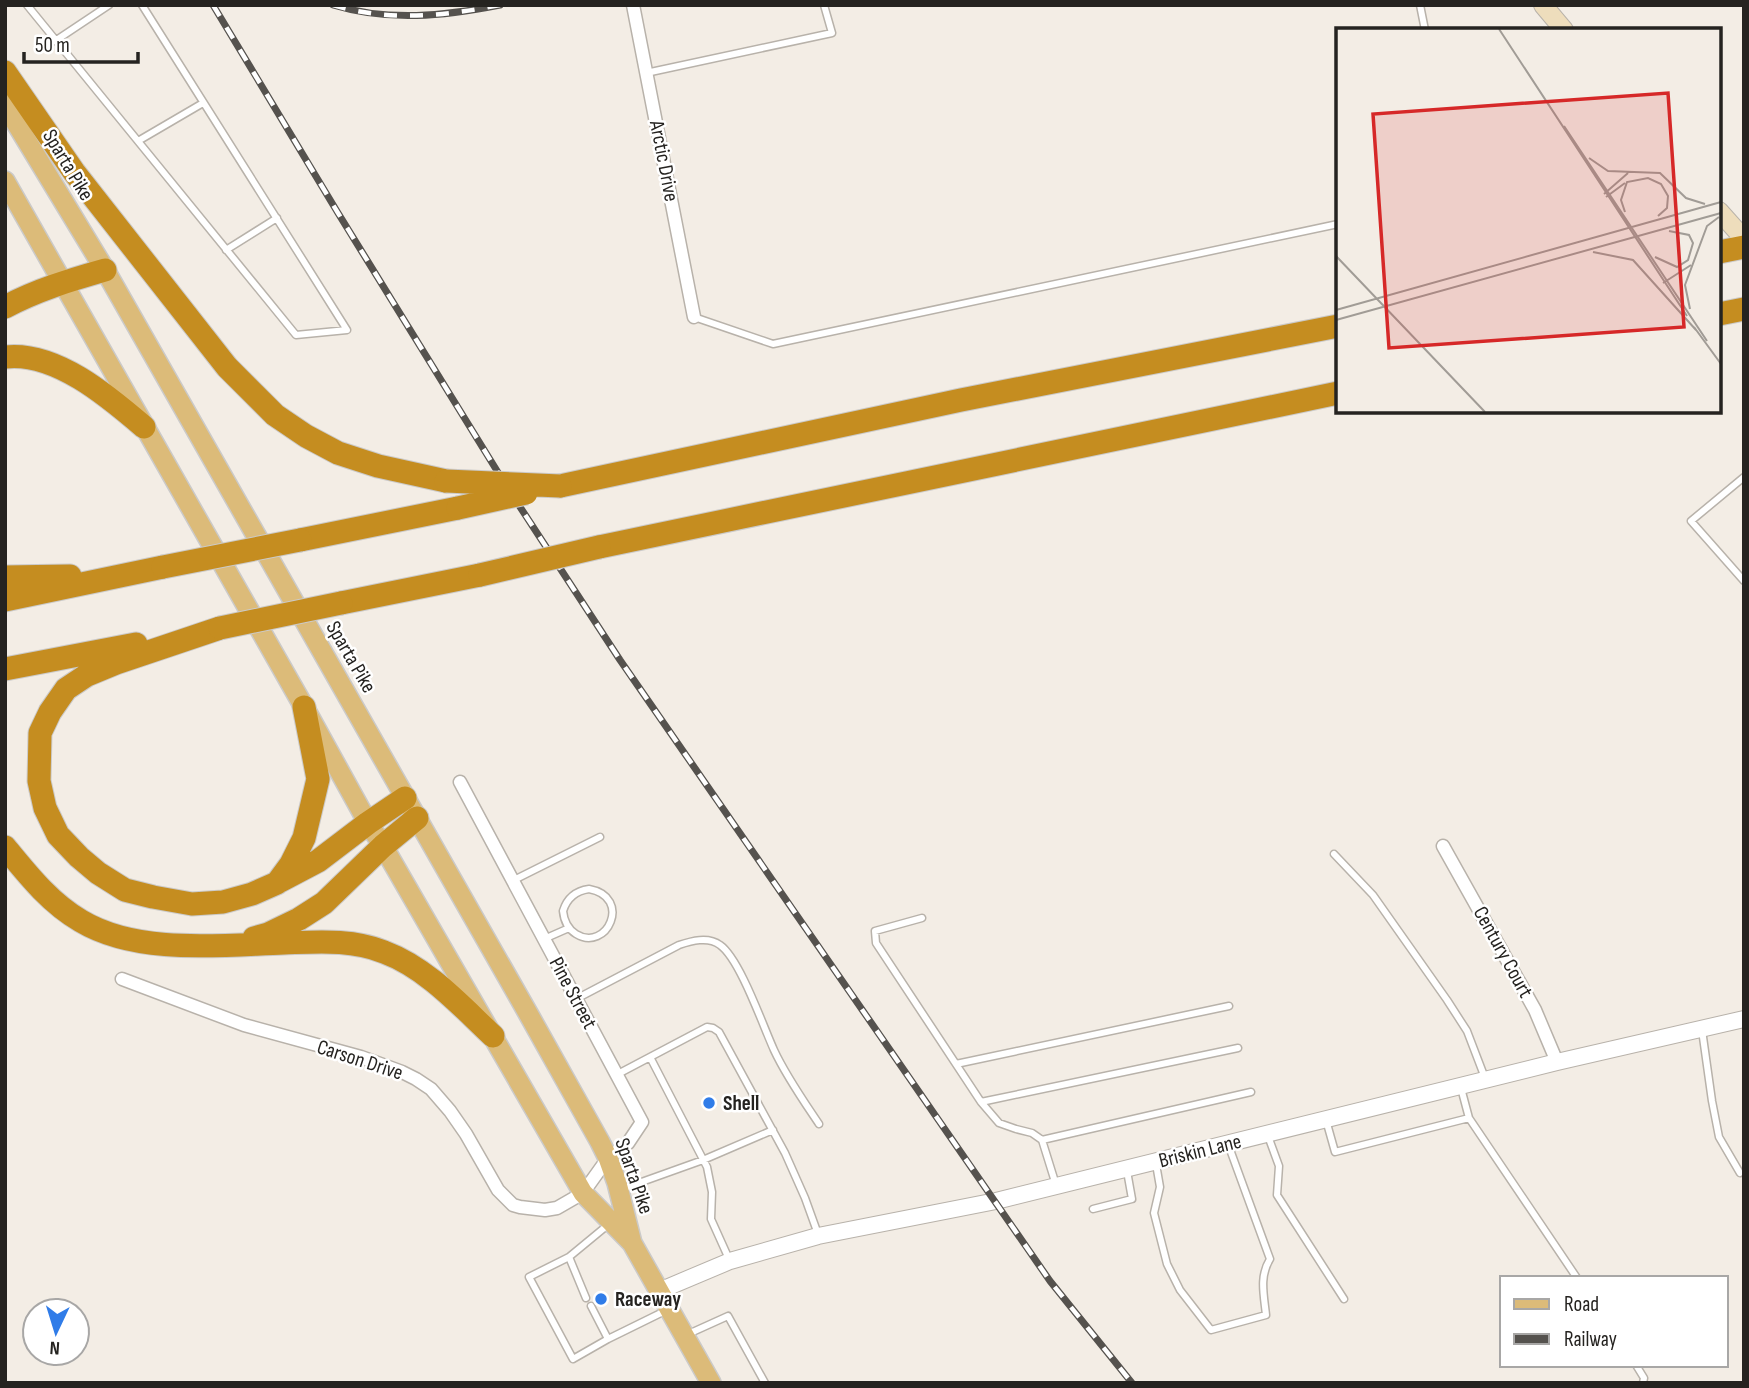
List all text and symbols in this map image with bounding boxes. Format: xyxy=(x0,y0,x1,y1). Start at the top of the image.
scale bar xyxy=(24,21,138,65)
inset map xyxy=(1336,28,1721,413)
text: 50 m xyxy=(35,33,70,58)
street label: Arctic Drive xyxy=(644,117,684,204)
street label: Sparta Pike xyxy=(37,125,99,205)
street label: Sparta Pike xyxy=(321,617,381,697)
street label: Century Court xyxy=(1468,902,1538,1002)
street label: Pine Street xyxy=(544,953,602,1033)
street label: Carson Drive xyxy=(314,1034,406,1086)
place label: Shell xyxy=(723,1091,759,1116)
marker: Shell xyxy=(701,1095,717,1111)
street label: Briskin Lane xyxy=(1156,1129,1244,1173)
street label: Sparta Pike xyxy=(609,1135,659,1217)
legend xyxy=(1500,1276,1728,1367)
place label: Raceway xyxy=(615,1287,681,1312)
marker: Raceway xyxy=(593,1291,609,1307)
text: Road xyxy=(1564,1292,1599,1317)
north arrow xyxy=(21,1297,91,1367)
text: Railway xyxy=(1564,1327,1617,1352)
text: N xyxy=(49,1336,61,1359)

